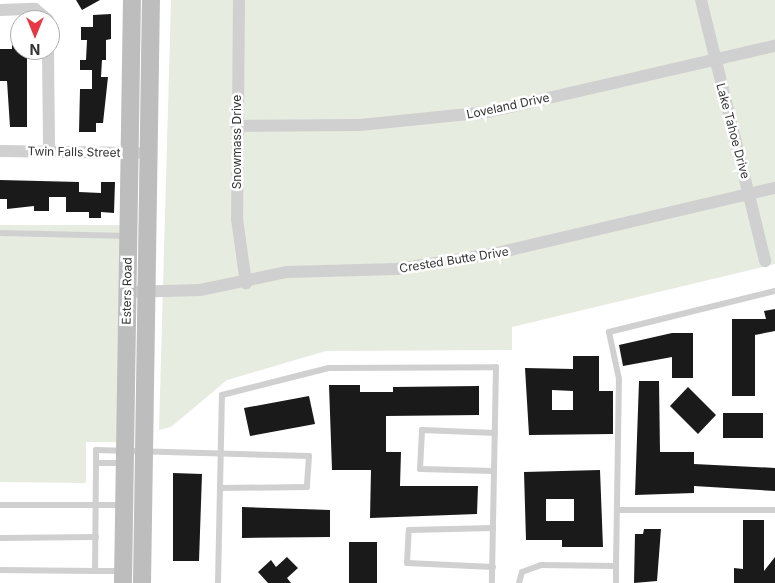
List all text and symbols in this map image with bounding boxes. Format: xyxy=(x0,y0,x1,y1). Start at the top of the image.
north arrow xyxy=(10,10,60,60)
text: N xyxy=(30,41,40,58)
street label: Lake Tahoe Drive xyxy=(713,82,753,180)
street label: Loveland Drive xyxy=(465,90,551,122)
street label: Snowmass Drive xyxy=(230,95,244,189)
street label: Twin Falls Street xyxy=(27,144,121,160)
street label: Crested Butte Drive xyxy=(398,244,510,276)
street label: Esters Road xyxy=(119,257,135,325)

